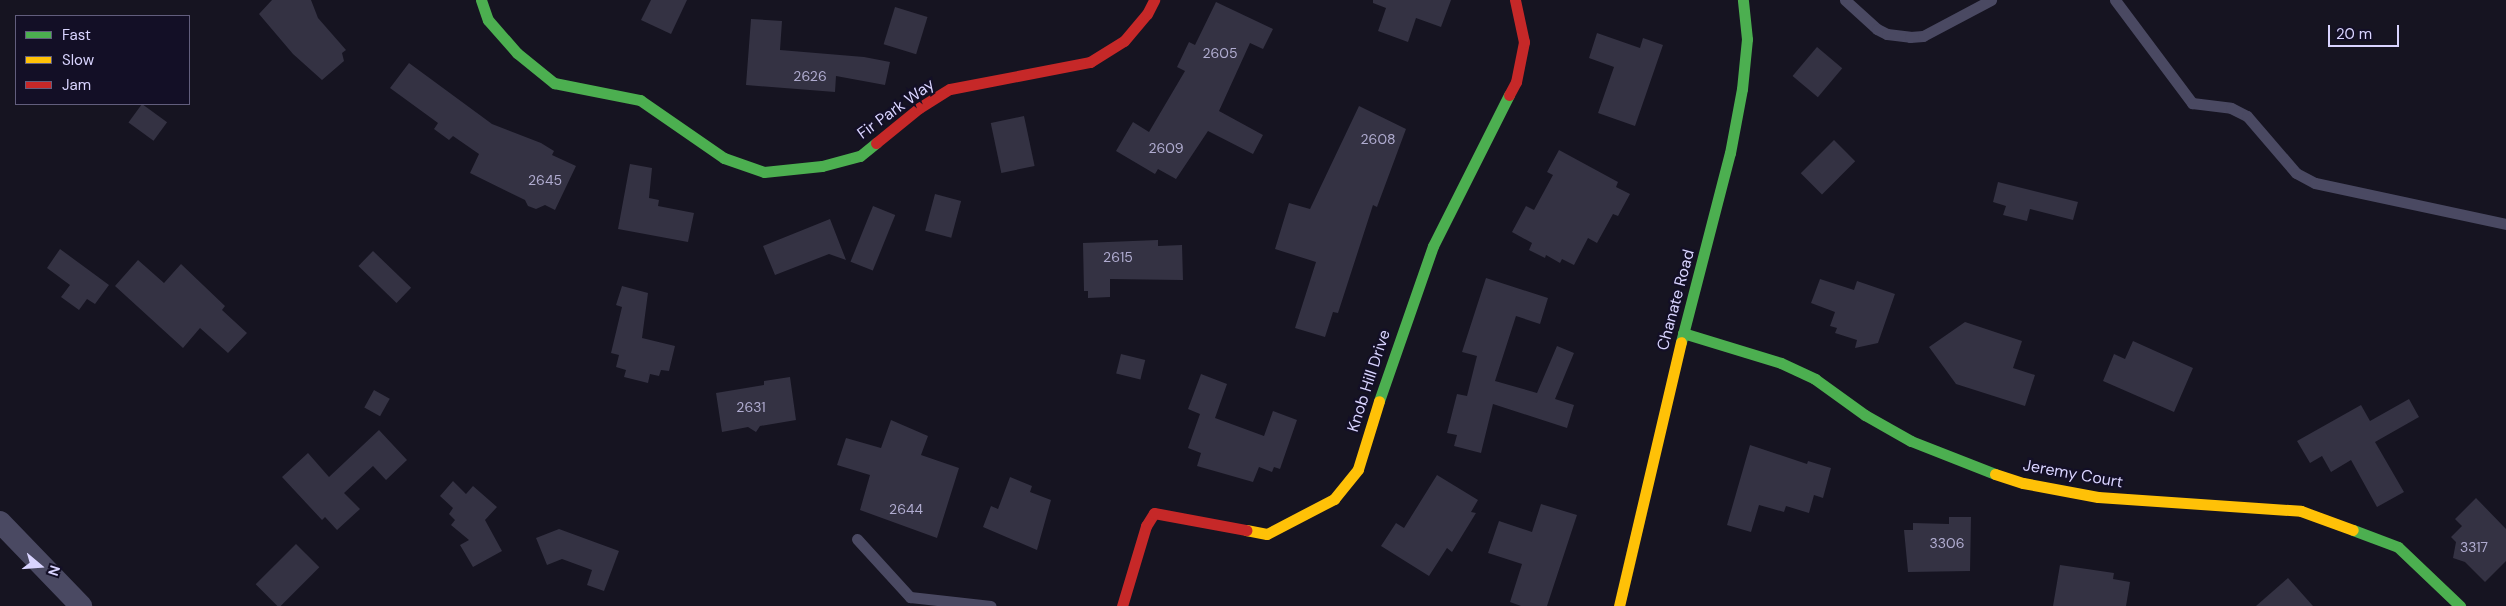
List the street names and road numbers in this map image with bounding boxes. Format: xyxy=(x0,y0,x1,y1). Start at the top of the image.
street label: Fir Park Way xyxy=(854,75,938,143)
street label: Chanate Road xyxy=(1653,247,1699,353)
street label: Knob Hill Drive xyxy=(1343,327,1395,435)
street label: Jeremy Court xyxy=(2021,456,2125,492)

